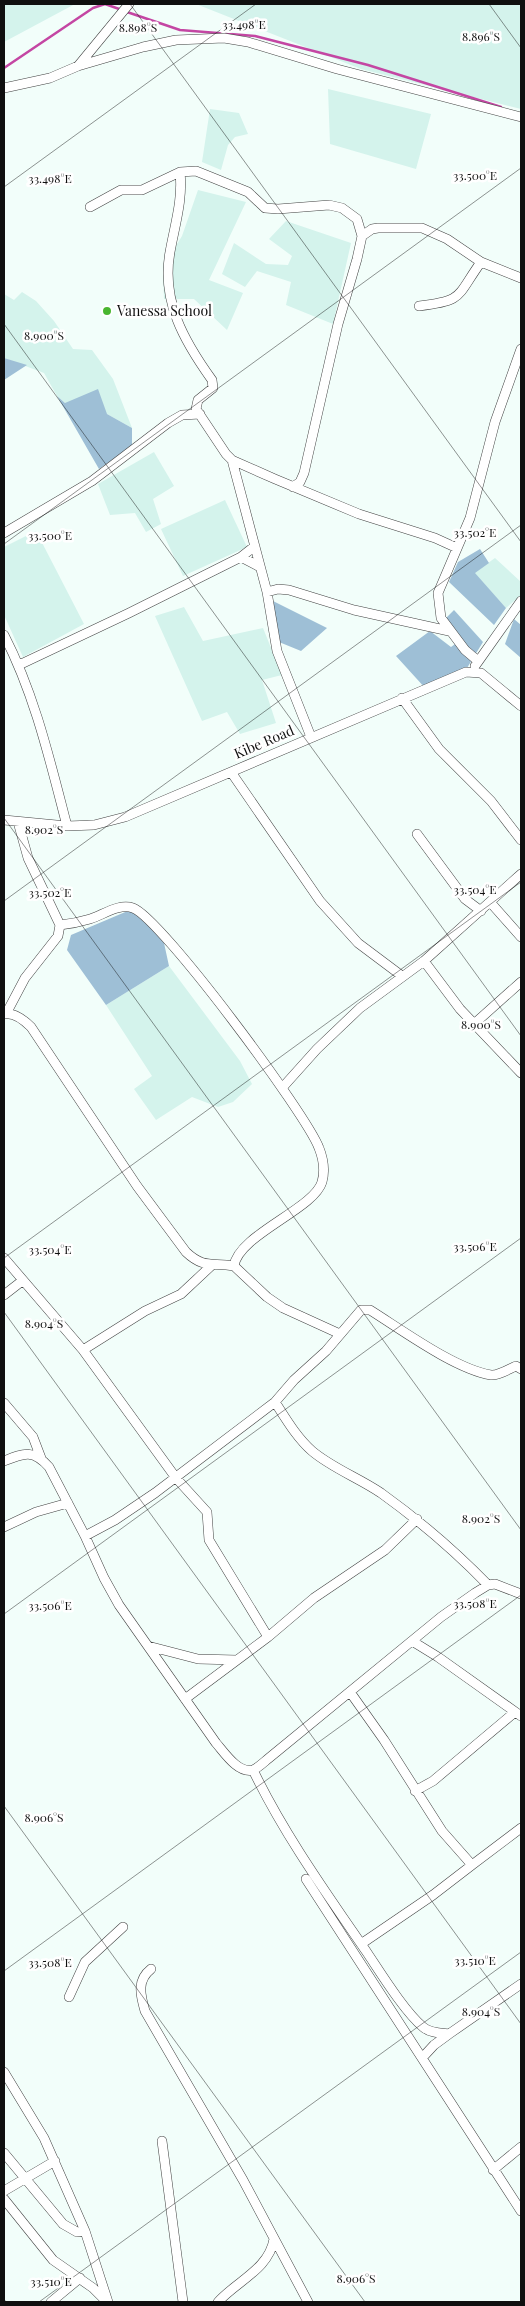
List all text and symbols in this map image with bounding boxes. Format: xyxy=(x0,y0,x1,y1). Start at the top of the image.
text: 33.498°E xyxy=(222,16,266,32)
text: 8.898°S xyxy=(119,19,157,35)
text: 8.896°S xyxy=(462,28,500,44)
text: 33.500°E xyxy=(453,167,497,183)
text: 33.498°E xyxy=(28,170,72,186)
place label: Vanessa School xyxy=(116,301,212,320)
marker: Vanessa School xyxy=(101,305,113,317)
text: 8.900°S xyxy=(24,327,64,343)
text: 33.502°E xyxy=(454,524,496,540)
text: 33.500°E xyxy=(28,527,72,543)
street label: Kibe Road xyxy=(231,720,297,763)
text: 8.902°S xyxy=(25,821,63,837)
text: 33.504°E xyxy=(454,881,496,897)
text: 33.502°E xyxy=(29,884,71,900)
text: 8.900°S xyxy=(461,1016,501,1032)
text: 33.506°E xyxy=(453,1238,497,1254)
text: 33.504°E xyxy=(29,1241,71,1257)
text: 8.904°S xyxy=(25,1315,63,1331)
text: 8.902°S xyxy=(462,1510,500,1526)
text: 33.508°E xyxy=(453,1595,497,1611)
text: 33.506°E xyxy=(28,1597,72,1613)
text: 8.906°S xyxy=(24,1809,64,1825)
text: 33.510°E xyxy=(454,1952,496,1968)
text: 33.508°E xyxy=(28,1954,72,1970)
text: 8.904°S xyxy=(462,2003,500,2019)
text: 8.906°S xyxy=(336,2270,376,2286)
text: 33.510°E xyxy=(30,2273,72,2289)

